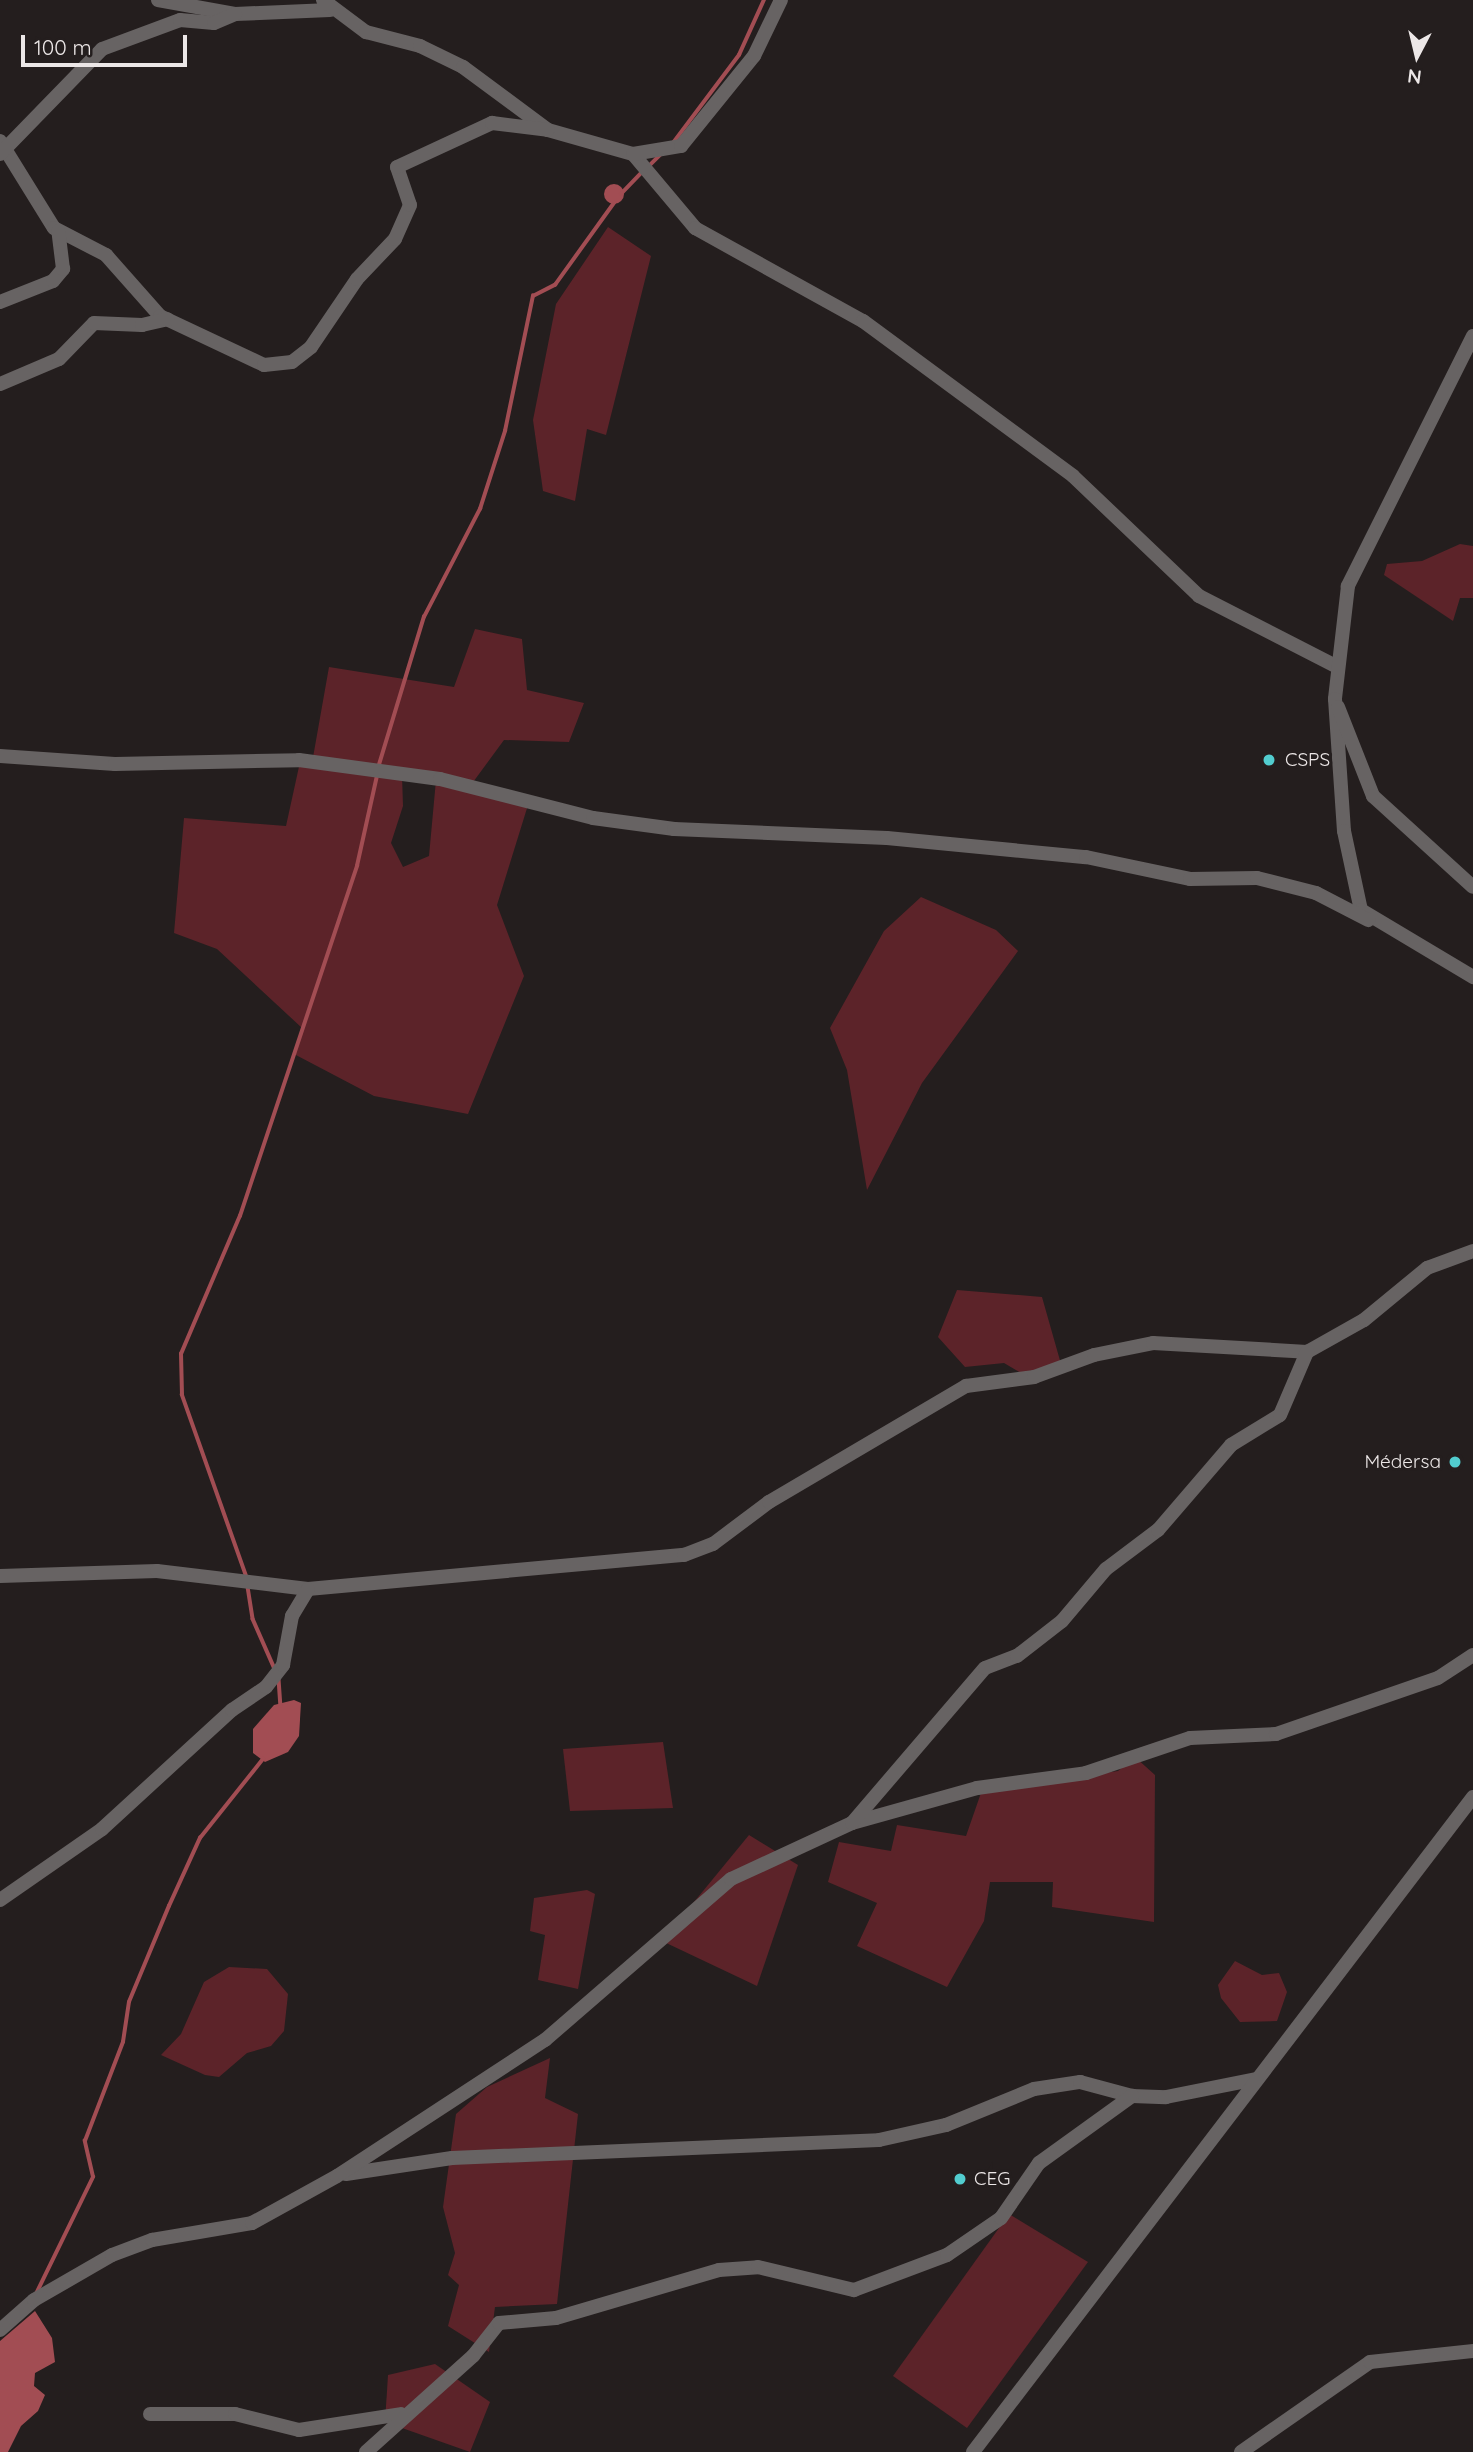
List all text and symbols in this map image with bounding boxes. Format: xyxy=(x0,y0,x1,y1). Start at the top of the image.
scale bar xyxy=(24,21,191,65)
north arrow xyxy=(1382,21,1452,91)
text: 100 m xyxy=(34,34,92,60)
text: N xyxy=(1406,64,1423,90)
place label: CSPS xyxy=(1285,749,1330,771)
marker: CSPS xyxy=(1259,750,1279,770)
place label: Médersa xyxy=(1364,1451,1441,1473)
marker: Médersa xyxy=(1447,1454,1463,1470)
place label: CEG xyxy=(974,2168,1010,2190)
marker: CEG xyxy=(952,2171,968,2187)

